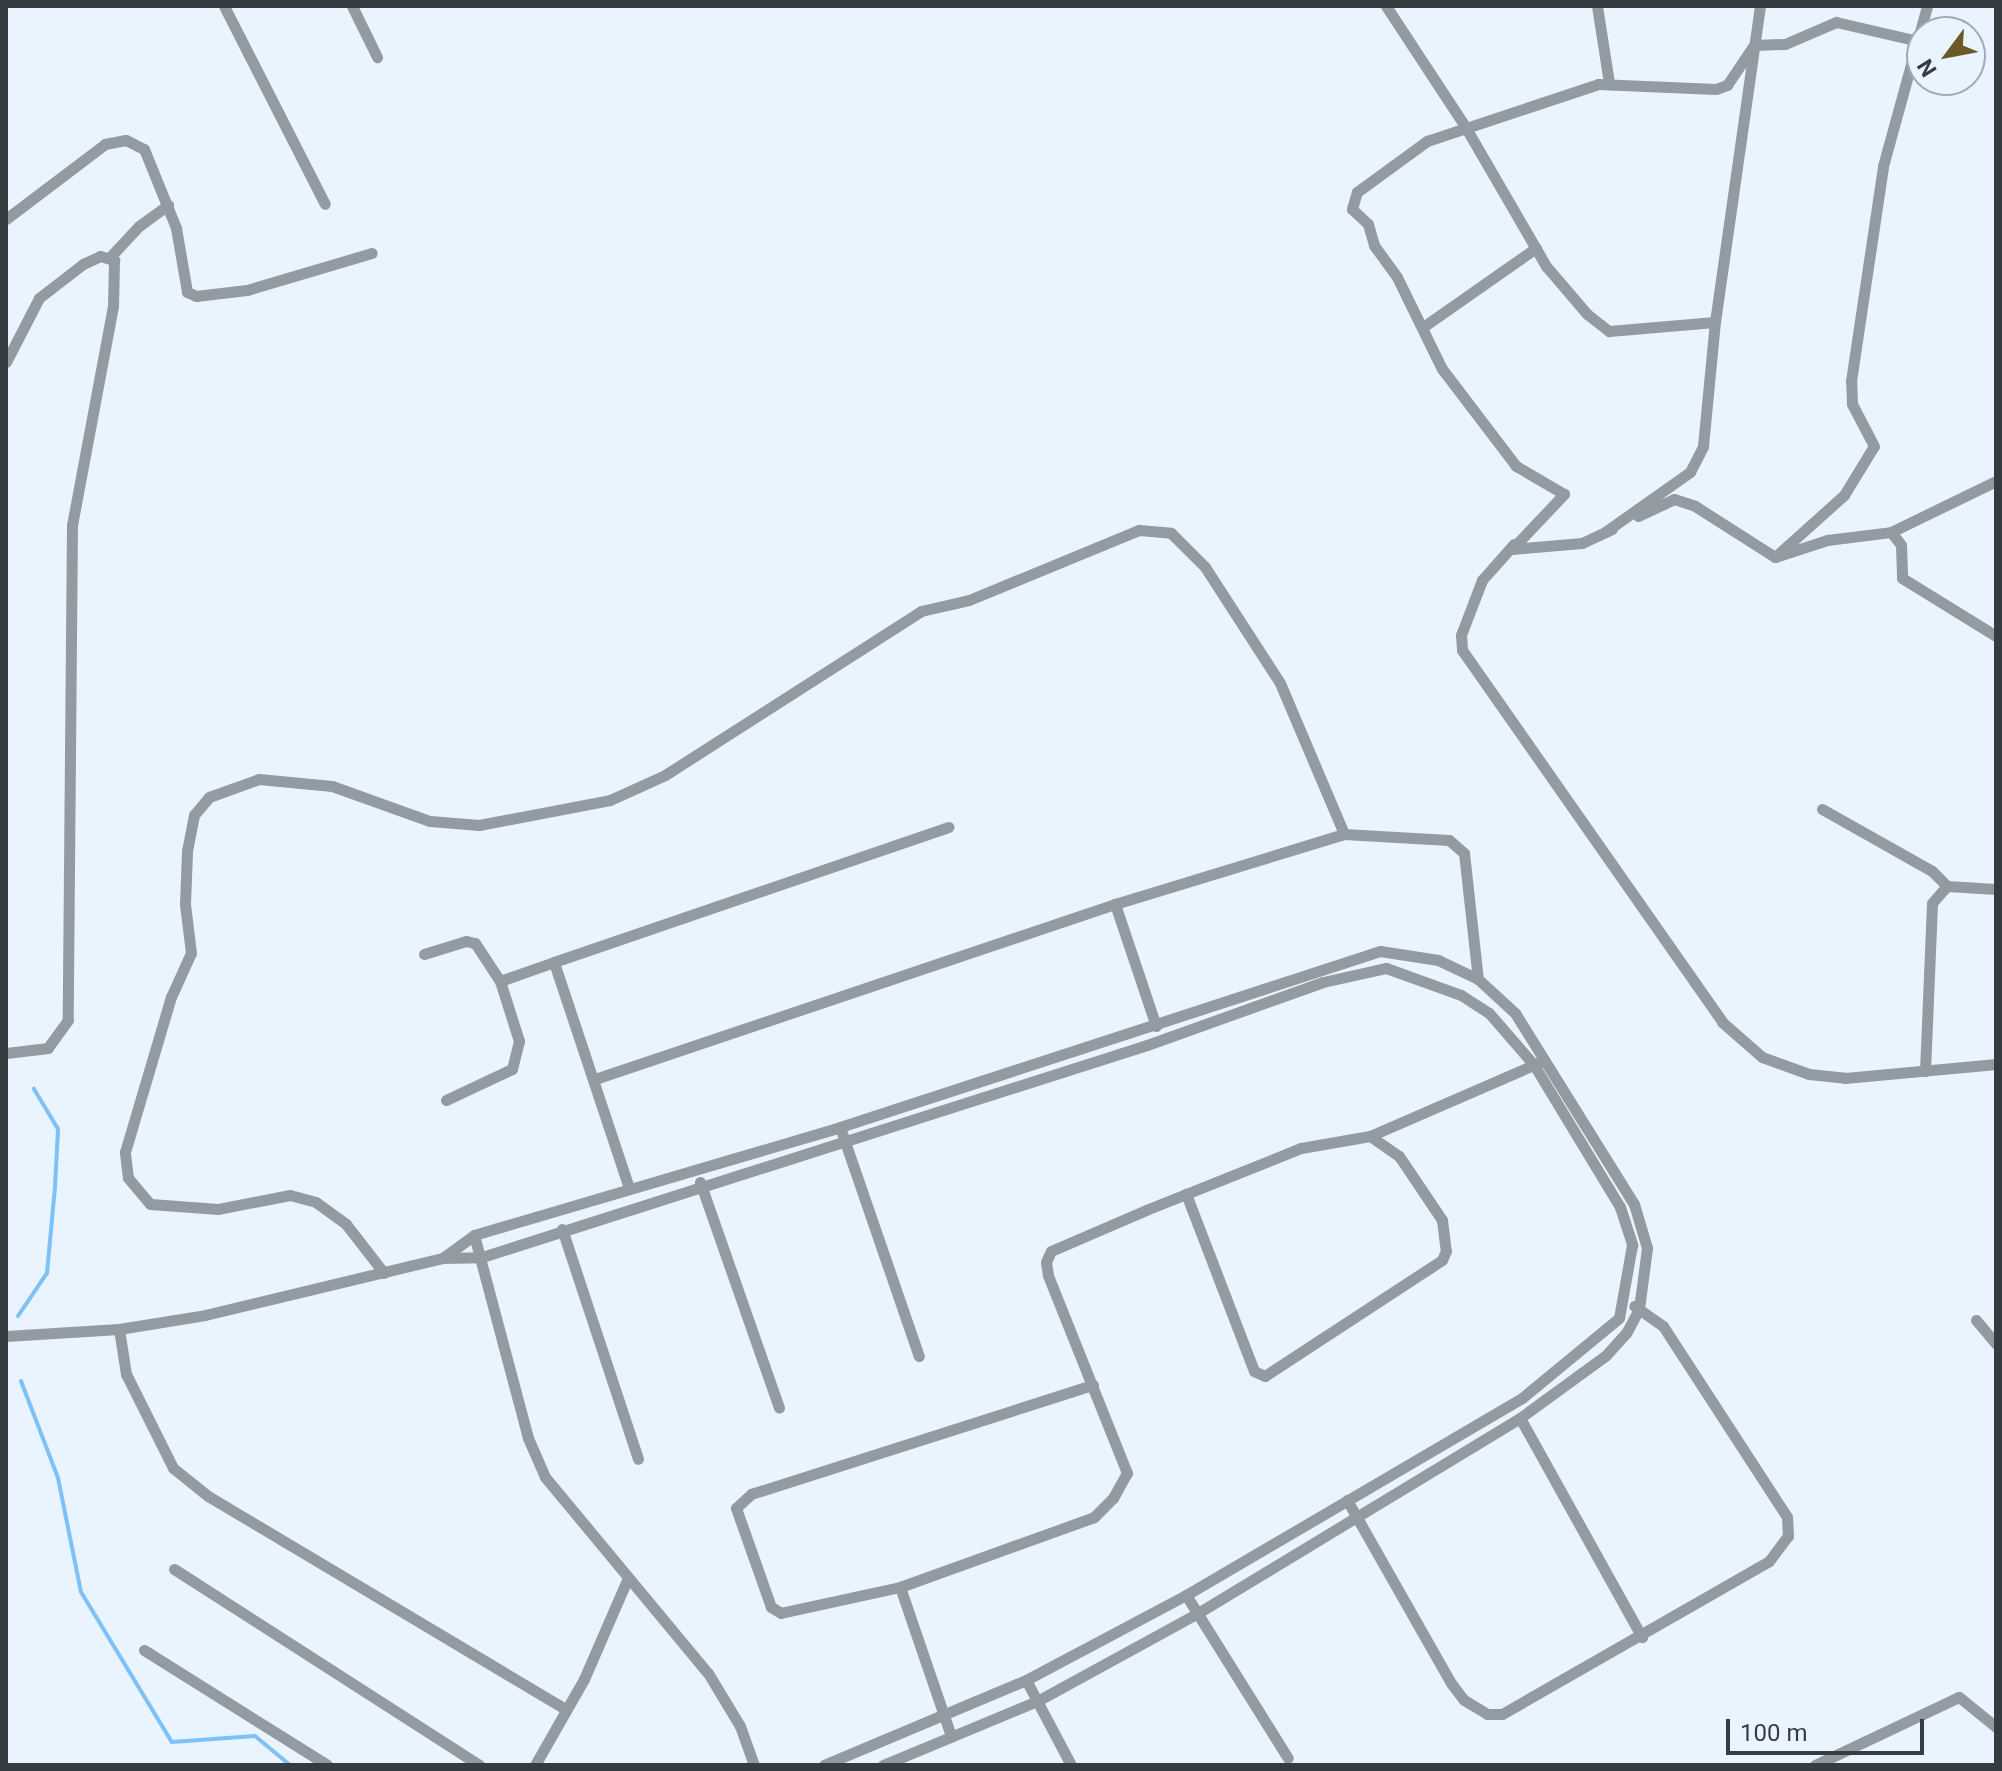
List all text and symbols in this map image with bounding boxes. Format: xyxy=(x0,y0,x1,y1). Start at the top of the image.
north arrow xyxy=(1906,16,1986,96)
text: N xyxy=(1912,55,1942,81)
scale bar xyxy=(1730,1703,1928,1753)
text: 100 m xyxy=(1740,1719,1807,1747)

